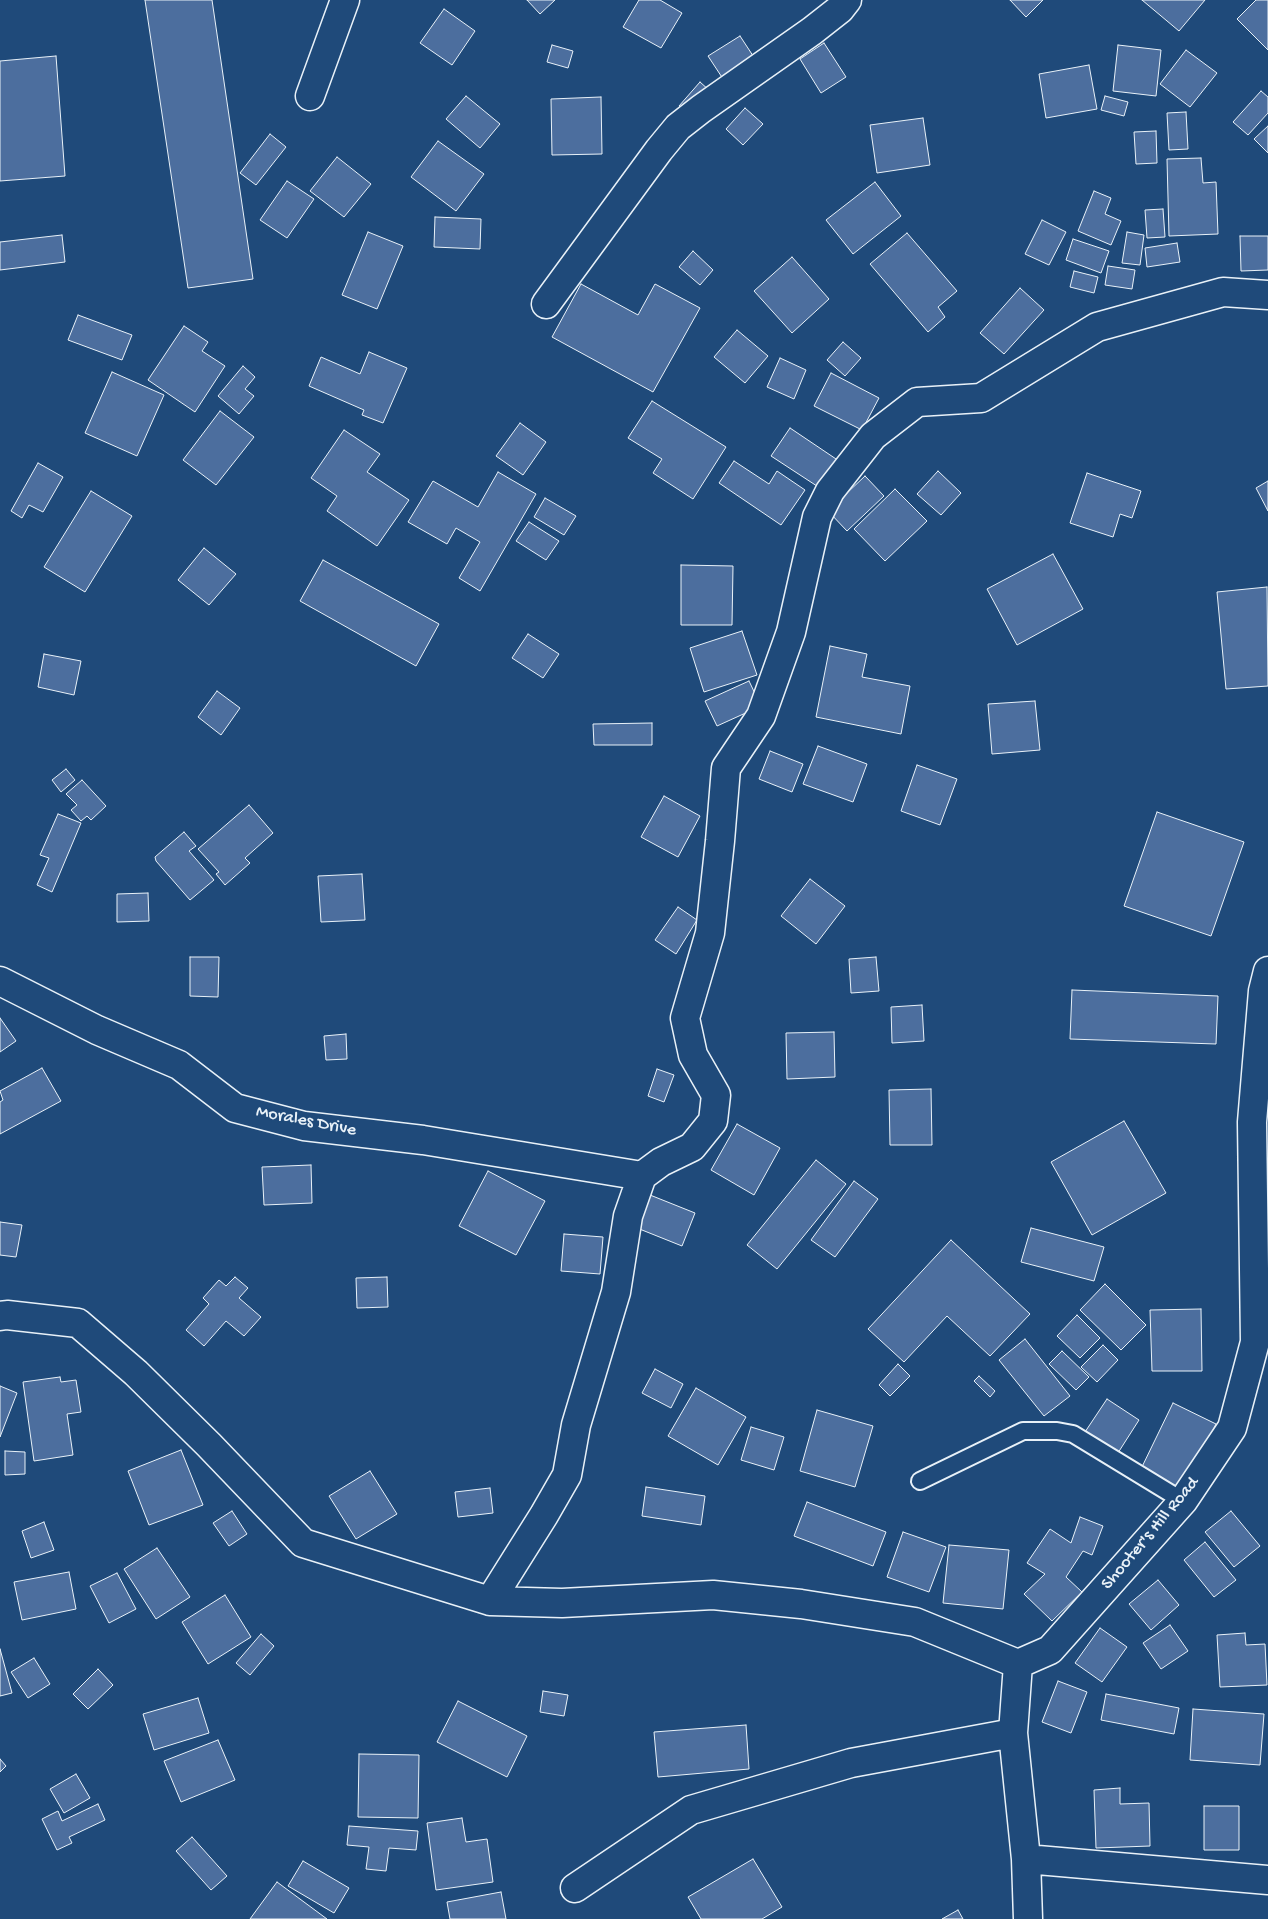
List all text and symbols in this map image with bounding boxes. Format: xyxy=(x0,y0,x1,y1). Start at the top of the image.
street label: Morales Drive xyxy=(254,1102,358,1142)
street label: Shooter's Hill Road xyxy=(1097,1473,1205,1595)

